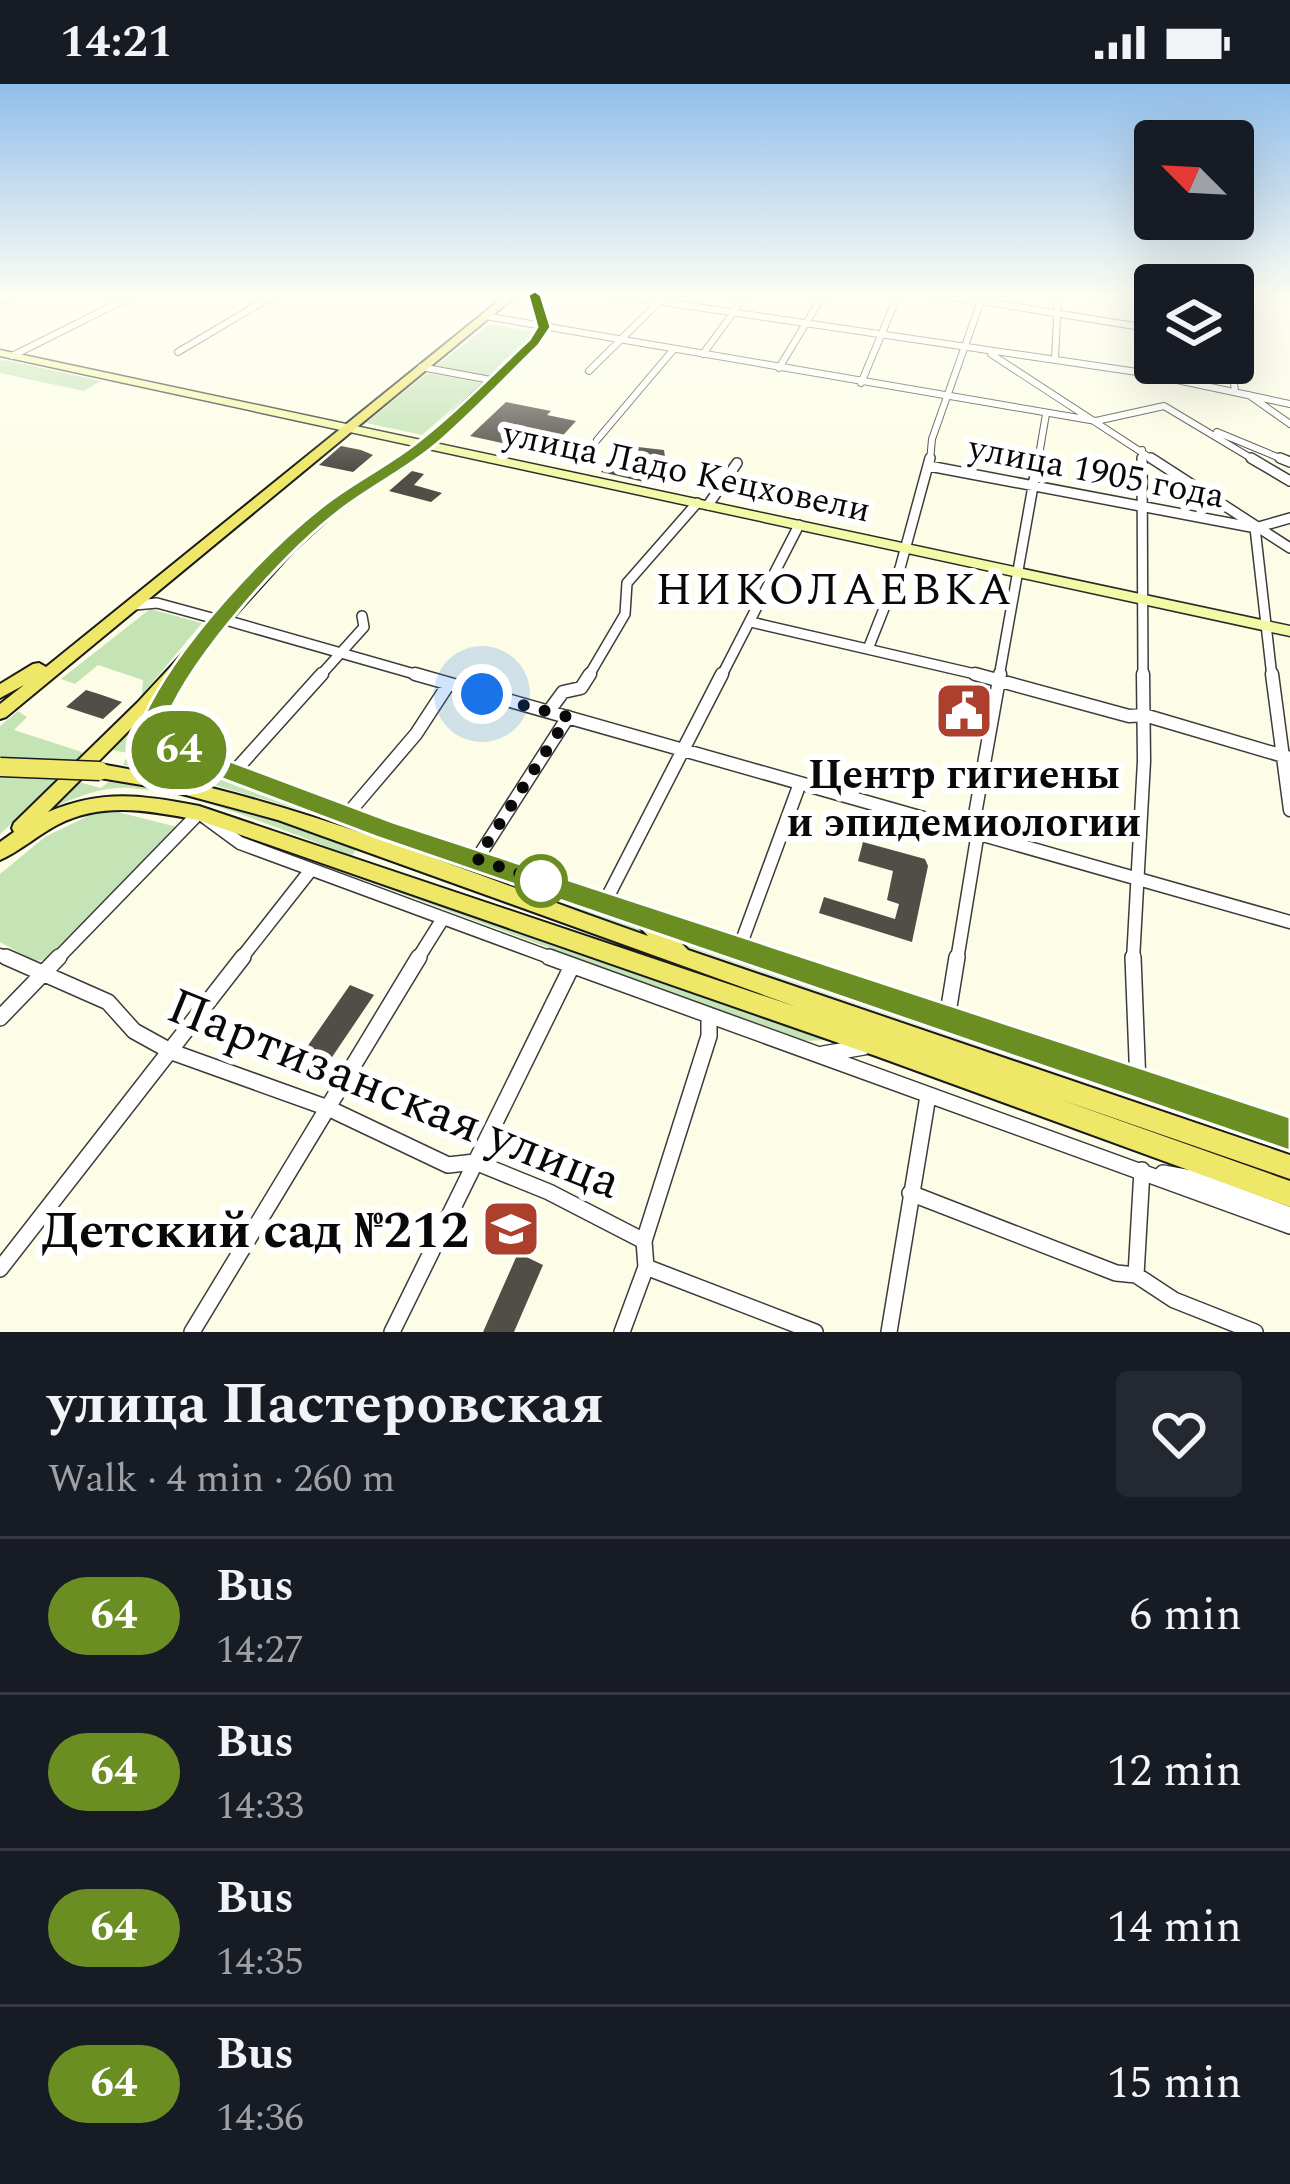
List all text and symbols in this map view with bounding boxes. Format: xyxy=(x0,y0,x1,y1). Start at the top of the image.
text: 14:21 xyxy=(60,8,173,77)
north arrow xyxy=(1134,120,1254,240)
map controls xyxy=(1134,120,1254,384)
button: layers xyxy=(1134,264,1254,384)
street label: улица Ладо Кецховели xyxy=(497,406,875,538)
street label: улица 1905 года xyxy=(963,420,1230,524)
district label: НИКОЛАЕВКА xyxy=(655,556,1015,625)
your location xyxy=(452,664,512,724)
public building icon: Центр гигиены и эпидемиологии xyxy=(933,680,995,742)
line badge: 64 xyxy=(125,711,233,789)
text: 64 xyxy=(155,718,203,781)
place label: Центр гигиены и эпидемиологии xyxy=(787,744,1141,855)
unlabelled marker xyxy=(516,856,566,906)
street label: Партизанская улица xyxy=(155,968,633,1221)
place label: Детский сад №212 xyxy=(42,1193,469,1271)
school or university icon: Детский сад №212 xyxy=(480,1198,542,1260)
text: улица Пастеровская xyxy=(48,1362,604,1448)
button: heart xyxy=(1116,1371,1242,1497)
text: Walk · 4 min · 260 m xyxy=(48,1450,395,1509)
text: Bus xyxy=(216,1552,294,1621)
text: 6 min xyxy=(1129,1581,1242,1650)
text: 64 xyxy=(90,1584,138,1647)
text: 14:27 xyxy=(216,1621,304,1680)
text: Bus xyxy=(216,1708,294,1777)
text: 12 min xyxy=(1107,1737,1242,1806)
text: 64 xyxy=(90,1740,138,1803)
text: 14:33 xyxy=(216,1777,304,1836)
text: Bus xyxy=(216,1864,294,1933)
text: 14 min xyxy=(1107,1893,1242,1962)
text: 64 xyxy=(90,1896,138,1959)
text: 14:35 xyxy=(216,1933,304,1992)
text: Bus xyxy=(216,2020,294,2089)
text: 15 min xyxy=(1107,2049,1242,2118)
text: 64 xyxy=(90,2052,138,2115)
text: 14:36 xyxy=(216,2089,304,2148)

